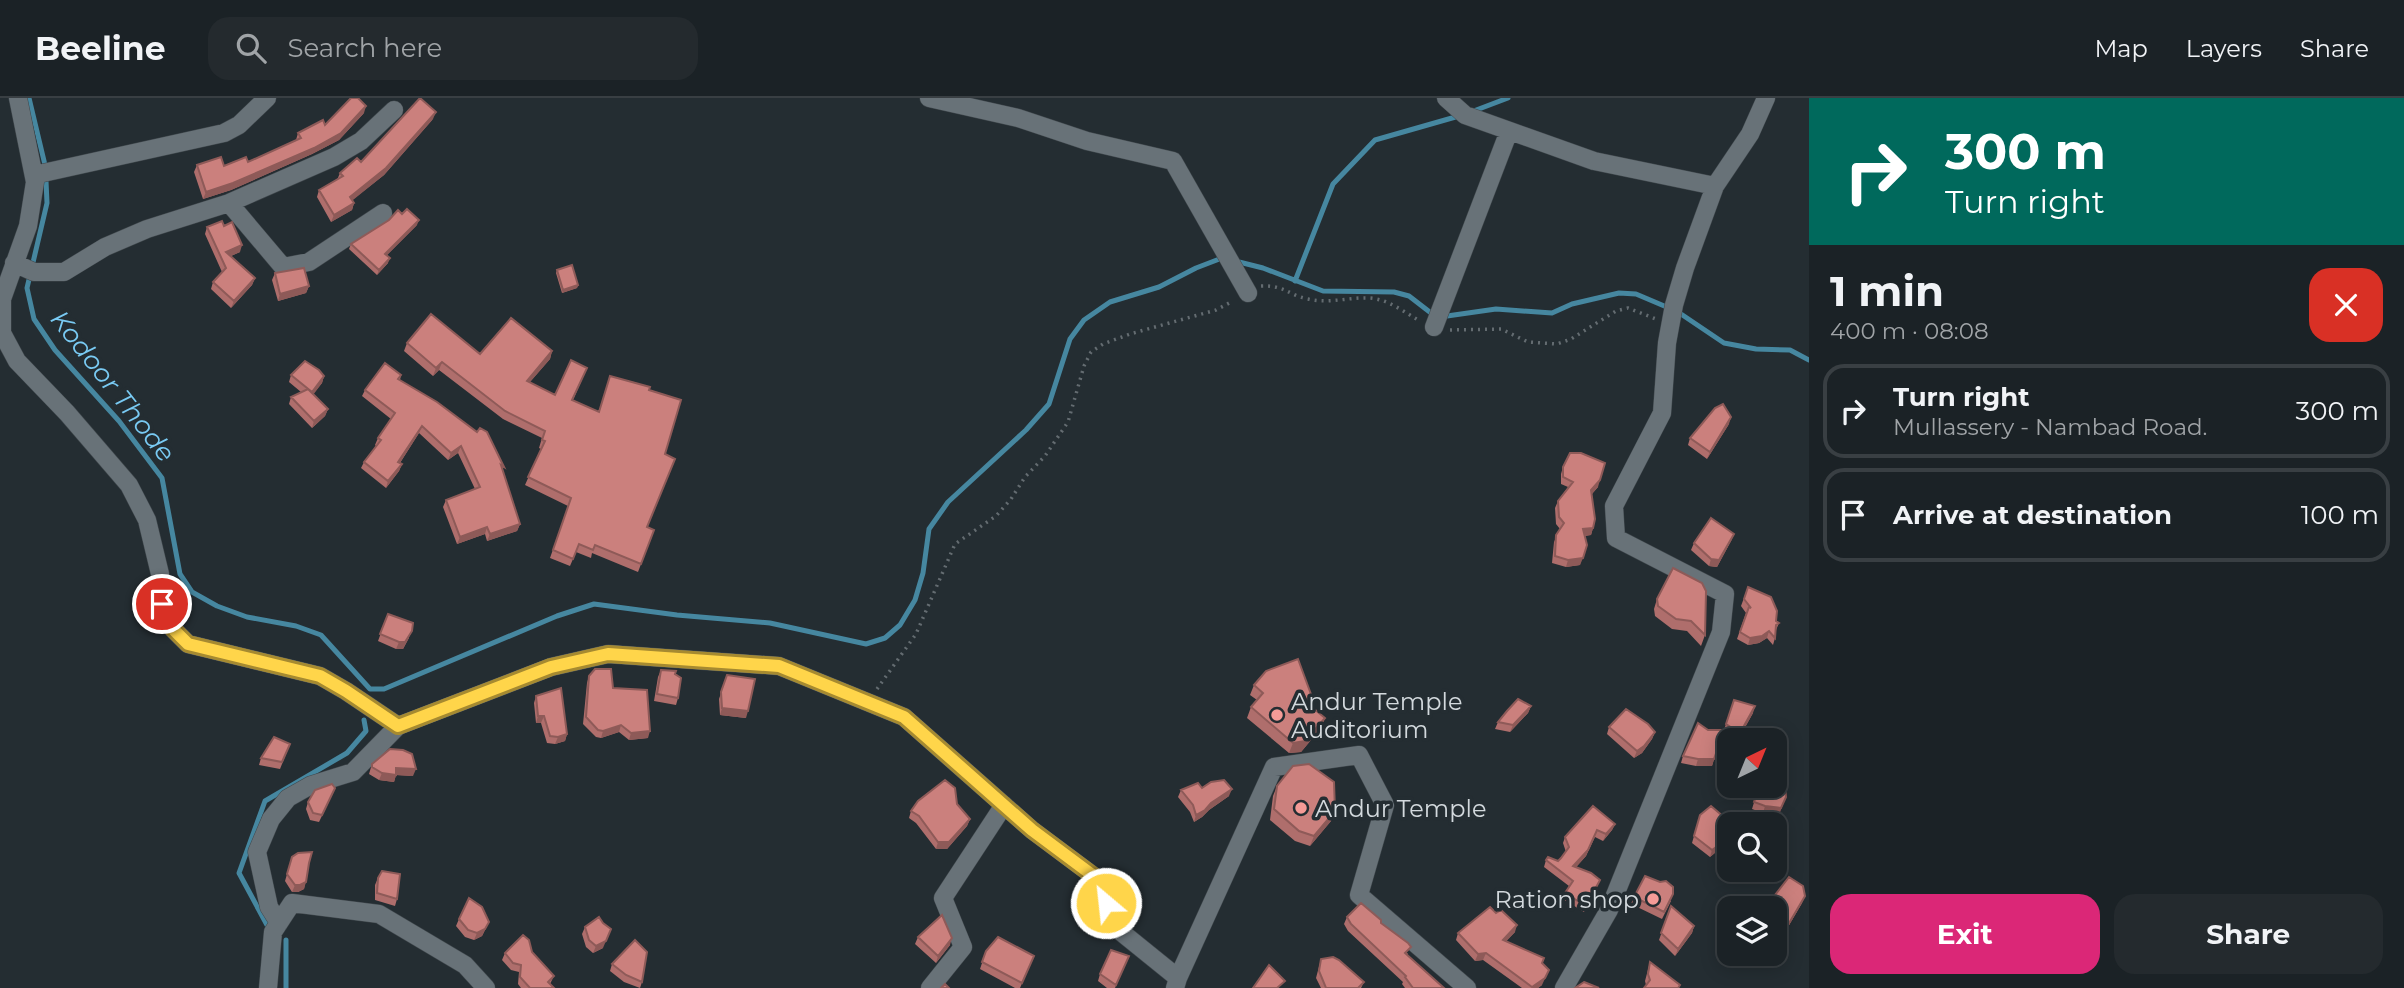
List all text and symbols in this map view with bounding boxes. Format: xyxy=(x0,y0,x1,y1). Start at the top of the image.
search box xyxy=(208,17,698,80)
text: Beeline xyxy=(35,28,166,68)
icon: search xyxy=(232,29,270,67)
text: Search here xyxy=(288,32,442,64)
text: Map xyxy=(2094,34,2148,63)
text: Layers xyxy=(2186,34,2262,63)
text: Share xyxy=(2300,34,2369,63)
text: 300 m xyxy=(1945,122,2106,181)
icon: right xyxy=(1830,126,1921,217)
text: Turn right xyxy=(1945,182,2105,221)
text: 1 min xyxy=(1830,265,1944,317)
button: close xyxy=(2309,268,2383,342)
water label: Kodoor Thode xyxy=(44,304,182,468)
text: 400 m · 08:08 xyxy=(1830,317,1989,345)
text: Turn right xyxy=(1893,381,2029,413)
icon: right xyxy=(1834,392,1872,430)
text: 300 m xyxy=(2296,395,2379,427)
text: Mullassery - Nambad Road. xyxy=(1893,413,2207,441)
icon: arrive xyxy=(1834,496,1872,534)
text: Arrive at destination xyxy=(1893,499,2172,531)
text: 100 m xyxy=(2301,499,2379,531)
pin xyxy=(132,574,192,634)
icon: arrive xyxy=(143,585,181,623)
place label: Andur Temple Auditorium xyxy=(1291,687,1462,744)
marker: Andur Temple Auditorium xyxy=(1269,707,1285,723)
north arrow xyxy=(1717,728,1787,798)
map controls xyxy=(1717,728,1787,966)
place label: Andur Temple xyxy=(1315,794,1486,823)
marker: Andur Temple xyxy=(1293,800,1309,816)
button: search xyxy=(1717,812,1787,882)
position arrow xyxy=(1069,866,1143,940)
place label: Ration shop xyxy=(1495,885,1639,914)
marker: Ration shop xyxy=(1645,891,1661,907)
button: Exit xyxy=(1830,894,2100,974)
button: Share xyxy=(2114,894,2383,974)
button: layers xyxy=(1717,896,1787,966)

